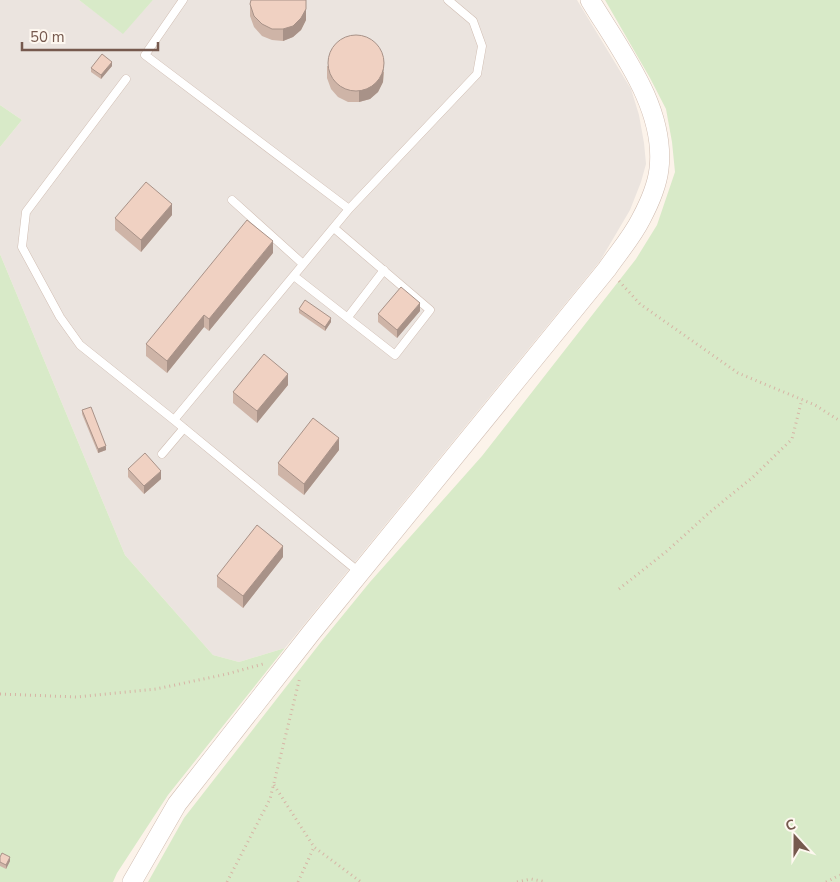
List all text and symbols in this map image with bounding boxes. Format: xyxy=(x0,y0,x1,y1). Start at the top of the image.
scale bar xyxy=(22,20,159,52)
text: 50 m xyxy=(30,27,65,47)
north arrow xyxy=(770,812,820,862)
text: С xyxy=(783,815,799,836)

